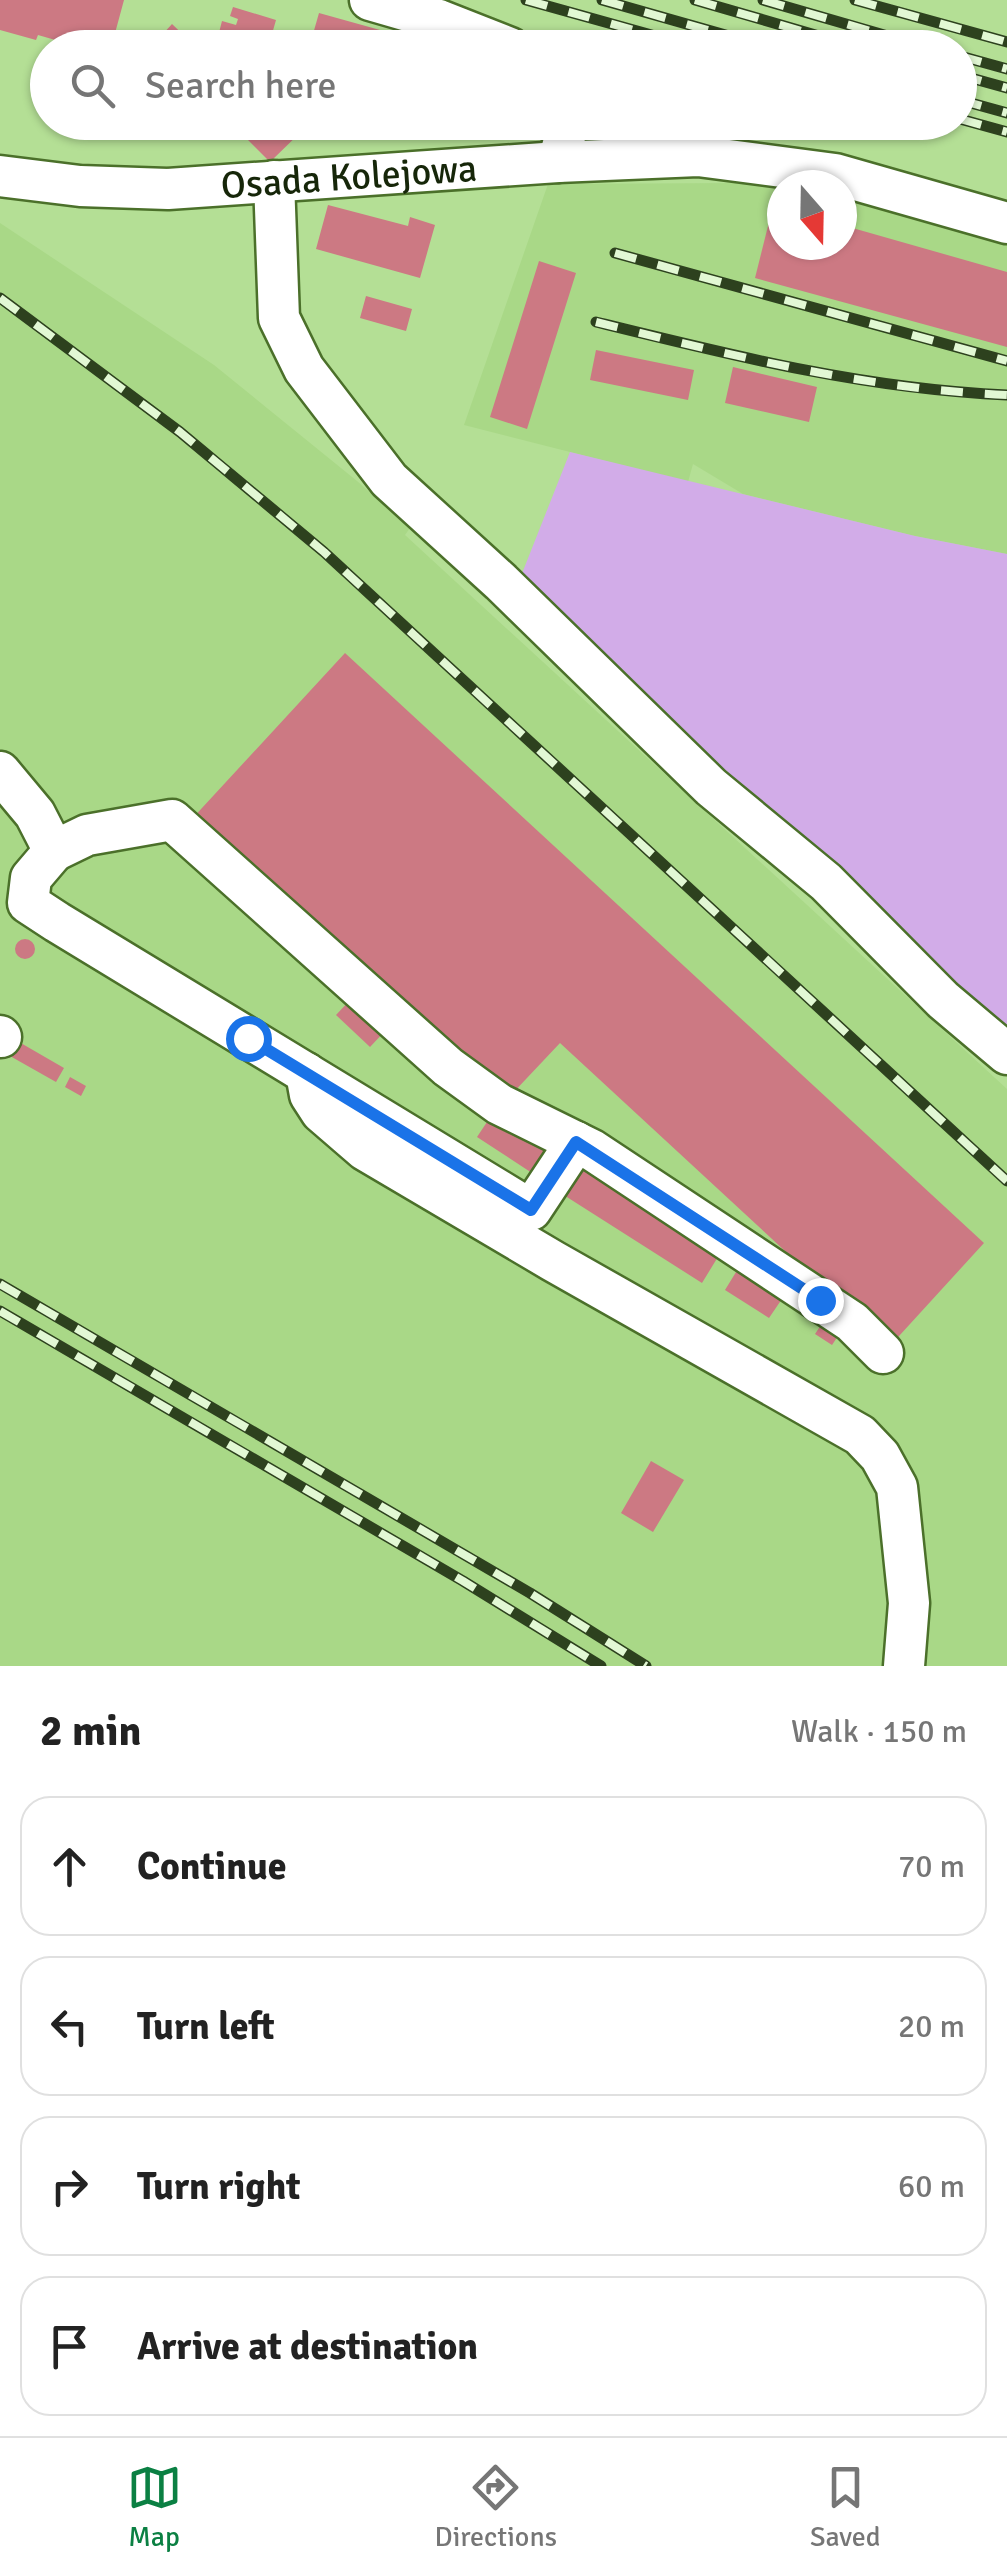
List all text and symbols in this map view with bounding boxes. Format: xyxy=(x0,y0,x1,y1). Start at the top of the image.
search box xyxy=(30,30,977,140)
icon: search xyxy=(65,58,120,113)
text: Search here xyxy=(145,62,337,109)
street label: Osada Kolejowa xyxy=(219,145,478,209)
north arrow xyxy=(767,170,857,260)
route start xyxy=(226,1016,272,1062)
route end xyxy=(798,1278,844,1324)
text: 2 min xyxy=(40,1706,141,1757)
text: Walk · 150 m xyxy=(791,1712,967,1751)
icon: ahead xyxy=(42,1839,97,1894)
text: Continue xyxy=(137,1843,287,1890)
text: 70 m xyxy=(898,1847,965,1886)
icon: left xyxy=(42,1999,97,2054)
text: Turn left xyxy=(137,2003,275,2050)
text: 20 m xyxy=(898,2007,965,2046)
icon: right xyxy=(42,2159,97,2214)
text: Turn right xyxy=(137,2163,301,2210)
text: 60 m xyxy=(898,2167,965,2206)
icon: arrive xyxy=(42,2319,97,2374)
text: Arrive at destination xyxy=(137,2323,478,2370)
tab: Map xyxy=(127,2460,182,2554)
tab: Directions xyxy=(435,2460,557,2554)
tab: Saved xyxy=(810,2460,880,2554)

